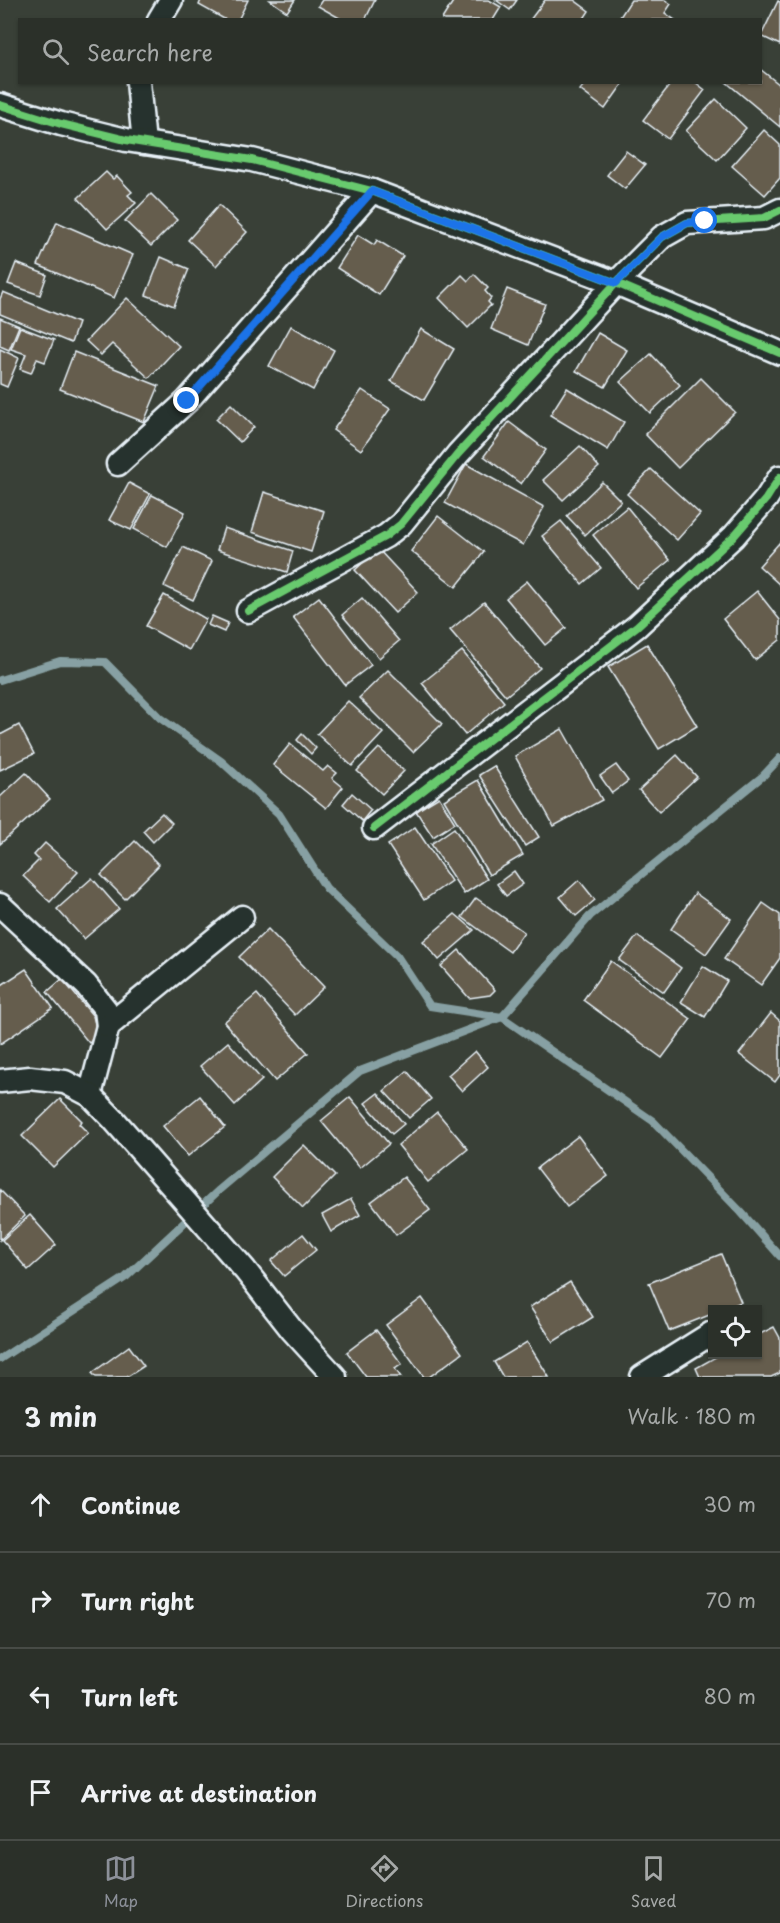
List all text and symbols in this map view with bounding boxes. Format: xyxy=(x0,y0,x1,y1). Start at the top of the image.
search box xyxy=(18,18,762,84)
icon: search xyxy=(39,35,72,68)
text: Search here xyxy=(87,35,213,68)
route start xyxy=(691,207,717,233)
route end xyxy=(173,387,199,413)
map controls xyxy=(708,1305,762,1359)
button: locate xyxy=(708,1305,762,1359)
text: 3 min xyxy=(24,1397,97,1436)
text: Walk · 180 m xyxy=(628,1401,756,1431)
icon: ahead xyxy=(24,1488,57,1521)
text: Continue xyxy=(81,1488,180,1521)
text: 30 m xyxy=(703,1489,756,1519)
icon: right xyxy=(24,1584,57,1617)
text: Turn right xyxy=(81,1584,194,1617)
text: 70 m xyxy=(706,1585,756,1615)
icon: left xyxy=(24,1680,57,1713)
text: Turn left xyxy=(81,1680,178,1713)
text: 80 m xyxy=(704,1681,756,1711)
icon: arrive xyxy=(24,1776,57,1809)
text: Arrive at destination xyxy=(81,1776,317,1809)
tab: Map xyxy=(104,1852,138,1912)
tab: Directions xyxy=(345,1852,423,1912)
tab: Saved xyxy=(631,1852,676,1912)

